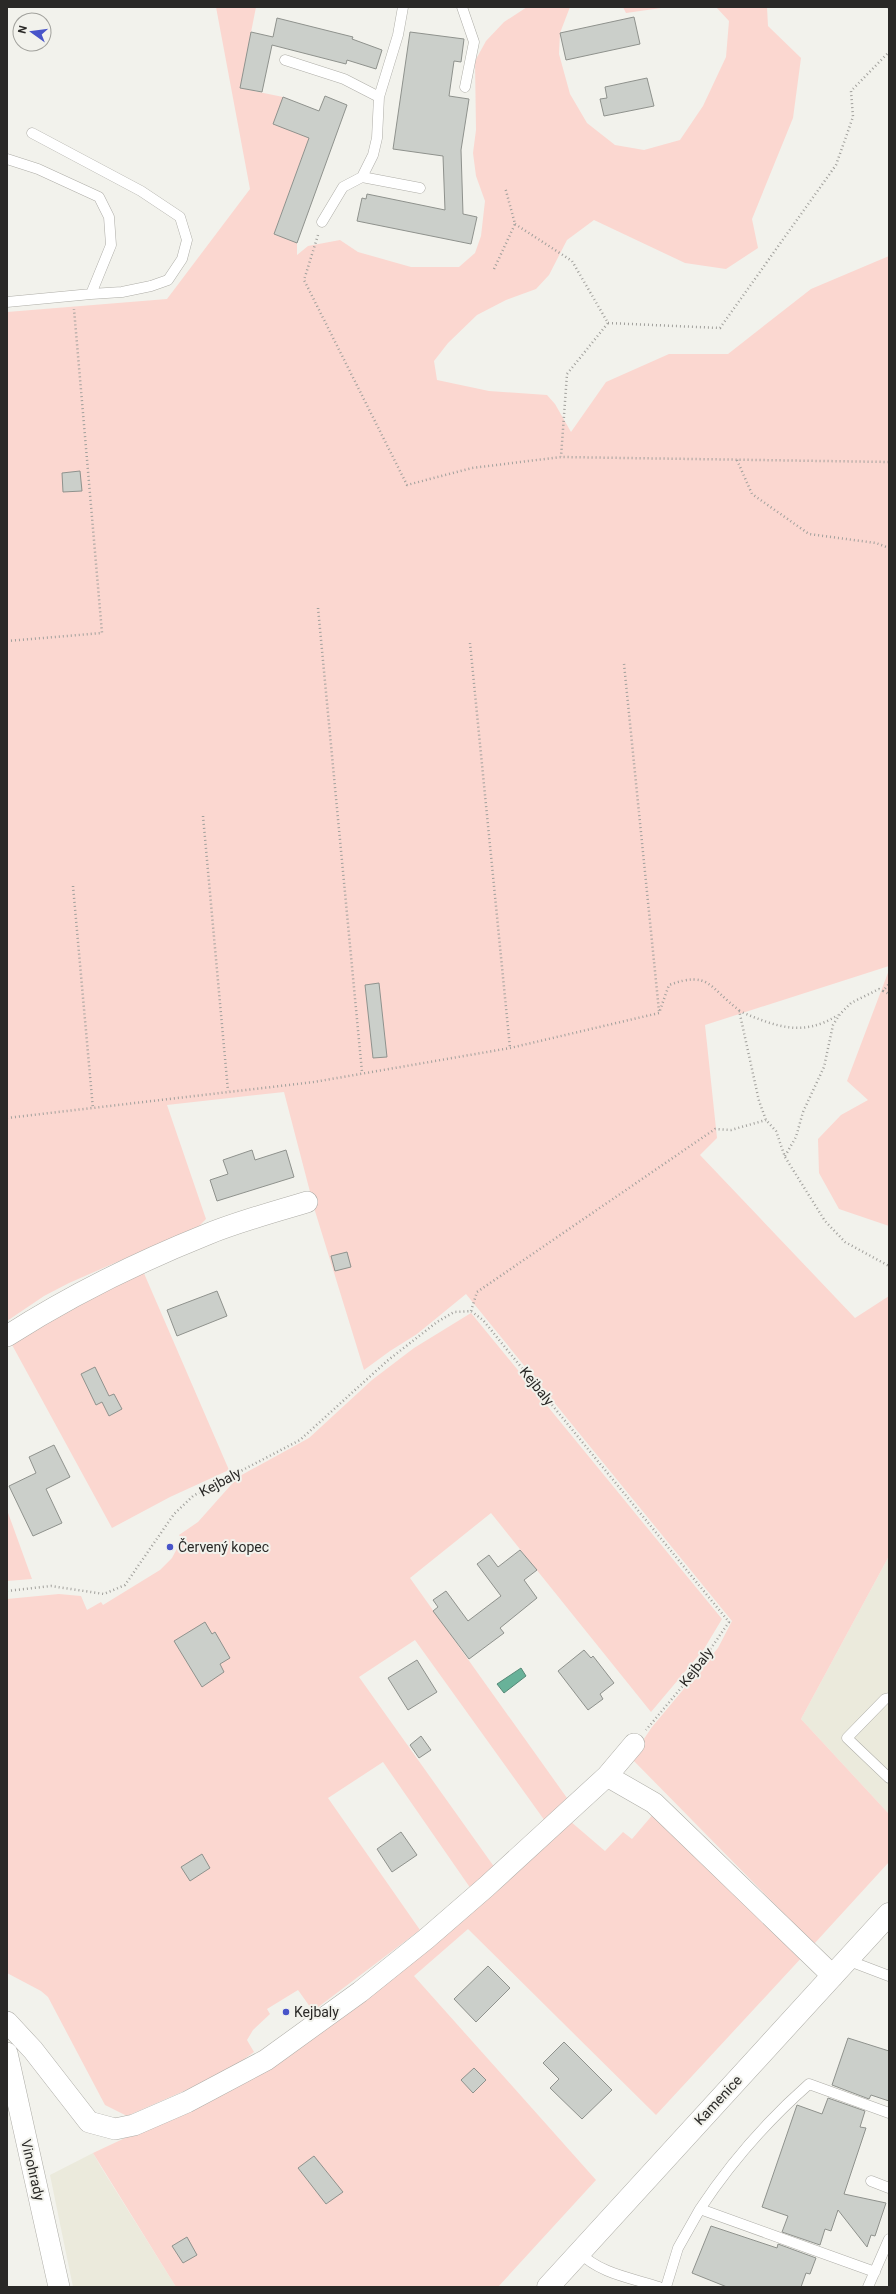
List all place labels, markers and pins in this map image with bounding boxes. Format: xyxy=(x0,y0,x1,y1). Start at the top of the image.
place label: Červený kopec xyxy=(178,1538,269,1555)
marker: Červený kopec xyxy=(165,1542,175,1552)
place label: Kejbaly xyxy=(294,2004,339,2020)
marker: Kejbaly xyxy=(281,2007,291,2017)

